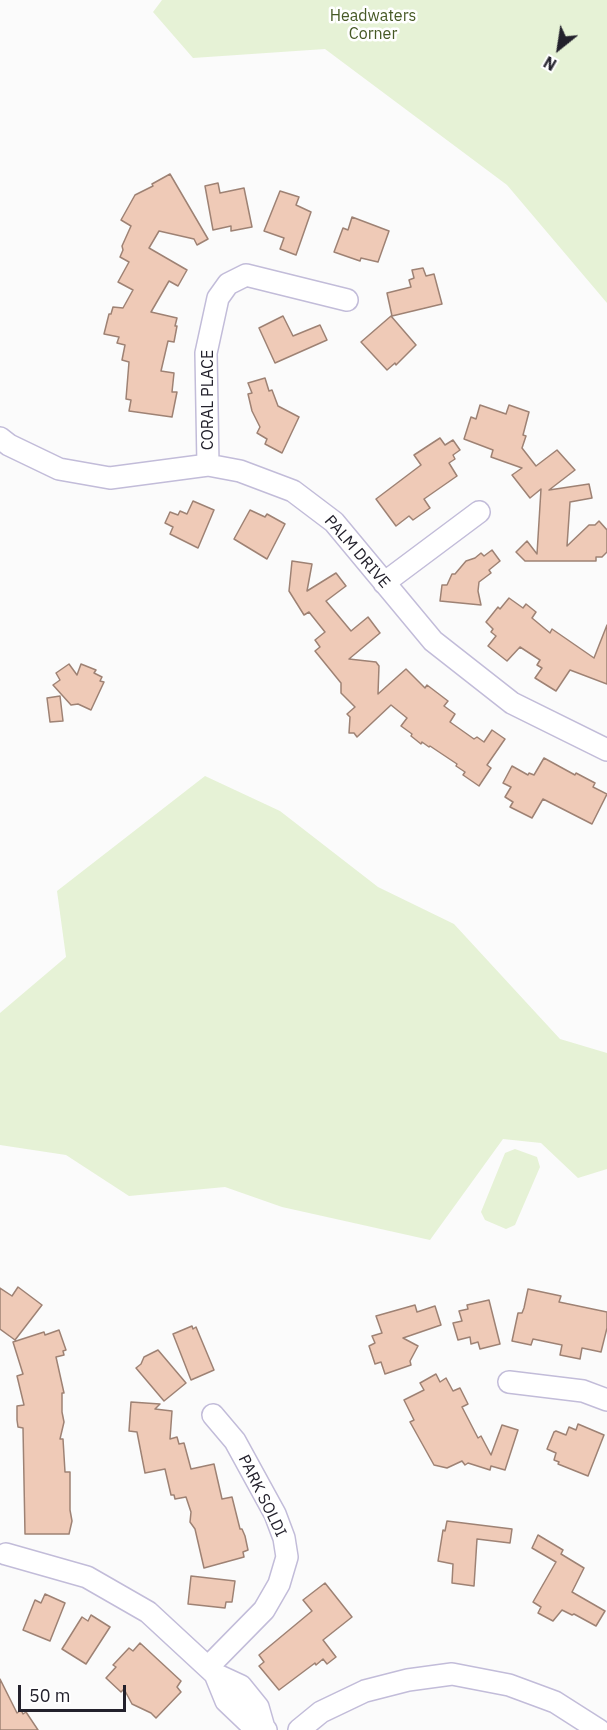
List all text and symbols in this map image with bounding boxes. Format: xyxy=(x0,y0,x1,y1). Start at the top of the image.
park label: Headwaters Corner xyxy=(330,6,416,44)
north arrow xyxy=(529,18,589,78)
text: N xyxy=(540,52,560,75)
street label: CORAL PLACE xyxy=(198,350,218,450)
street label: PALM DRIVE xyxy=(320,512,394,592)
street label: PARK SOLDI xyxy=(234,1452,290,1540)
scale bar xyxy=(21,1673,129,1711)
text: 50 m xyxy=(29,1684,71,1707)

